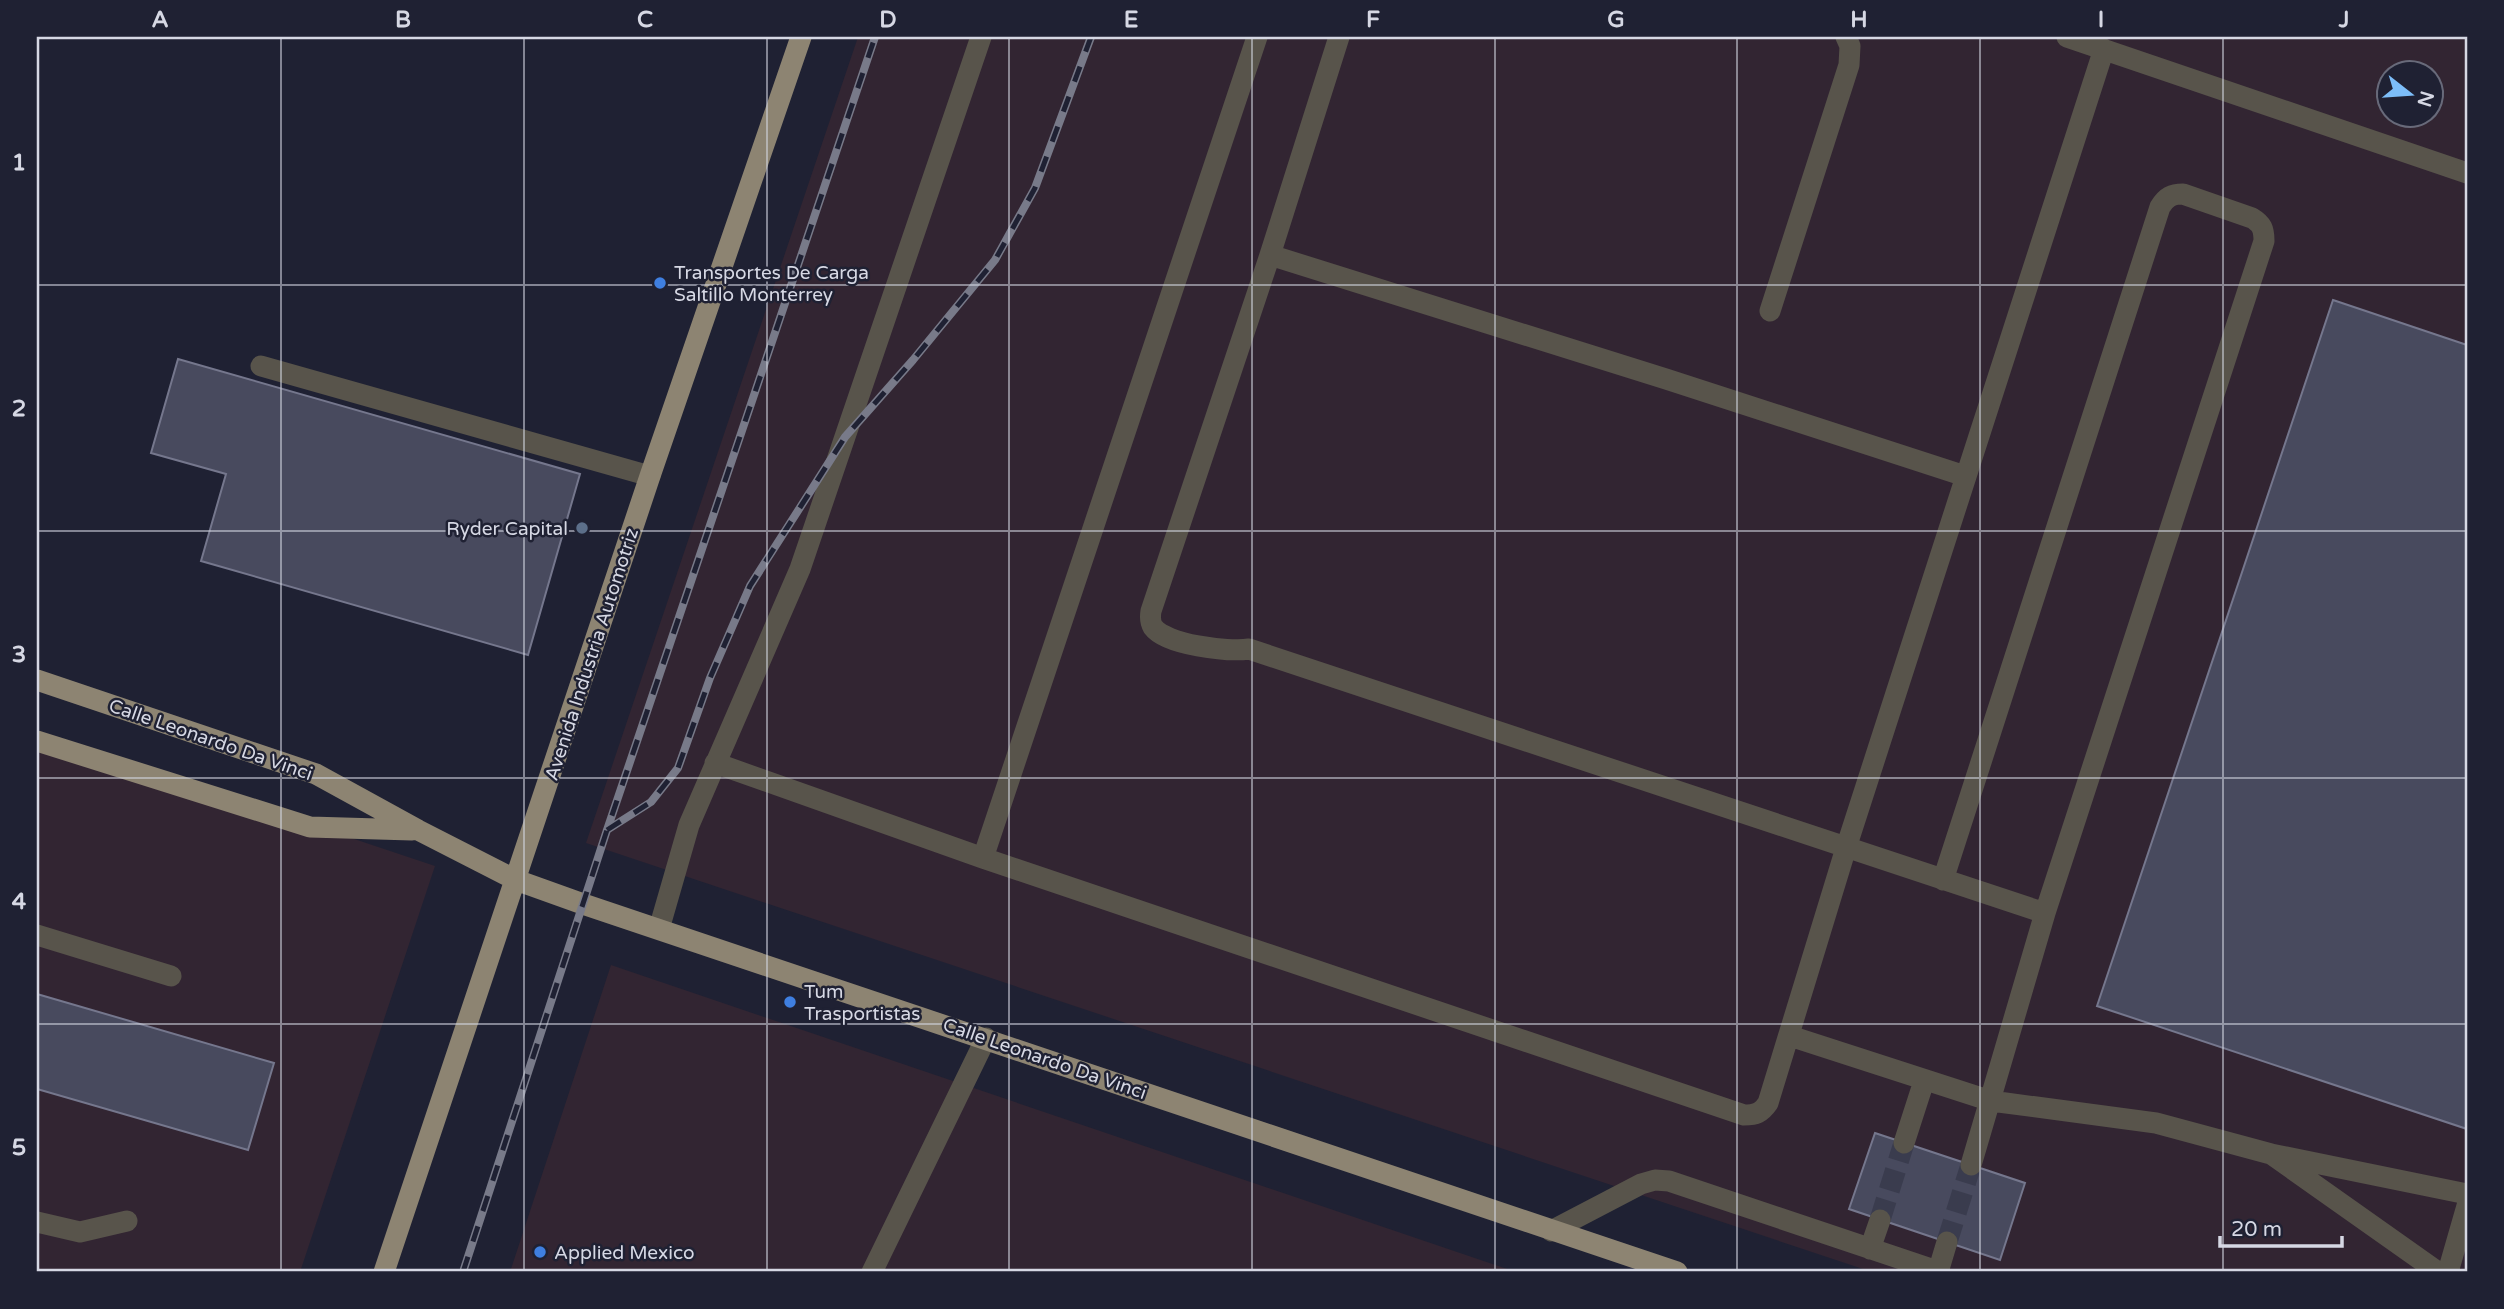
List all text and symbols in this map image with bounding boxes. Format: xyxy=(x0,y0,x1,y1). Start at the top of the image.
text: A xyxy=(151,6,169,34)
text: B xyxy=(395,6,411,34)
text: C xyxy=(637,6,653,34)
text: D xyxy=(879,6,897,34)
text: E xyxy=(1124,6,1138,34)
text: F xyxy=(1366,6,1380,34)
text: G xyxy=(1607,6,1625,34)
text: H xyxy=(1850,6,1868,34)
text: I xyxy=(2098,6,2104,34)
text: J xyxy=(2338,6,2349,34)
north arrow xyxy=(2374,60,2444,130)
text: N xyxy=(2413,88,2438,109)
text: 1 xyxy=(12,149,26,177)
place label: Transportes De Carga Saltillo Monterrey xyxy=(674,262,869,306)
marker: Transportes De Carga Saltillo Monterrey xyxy=(652,275,668,291)
text: 2 xyxy=(12,395,26,423)
place label: Ryder Capital xyxy=(446,518,568,540)
marker: Ryder Capital xyxy=(574,520,590,536)
street label: Avenida Industria Automotriz xyxy=(541,525,643,783)
text: 3 xyxy=(12,641,26,669)
street label: Calle Leonardo Da Vinci xyxy=(106,695,315,785)
text: 4 xyxy=(12,888,27,916)
place label: Tum Trasportistas xyxy=(804,981,920,1025)
marker: Tum Trasportistas xyxy=(782,994,798,1010)
street label: Calle Leonardo Da Vinci xyxy=(940,1014,1149,1104)
text: 5 xyxy=(12,1134,26,1162)
scale bar xyxy=(2220,1204,2343,1248)
text: 20 m xyxy=(2231,1217,2282,1242)
place label: Applied Mexico xyxy=(554,1242,695,1264)
marker: Applied Mexico xyxy=(532,1244,548,1260)

